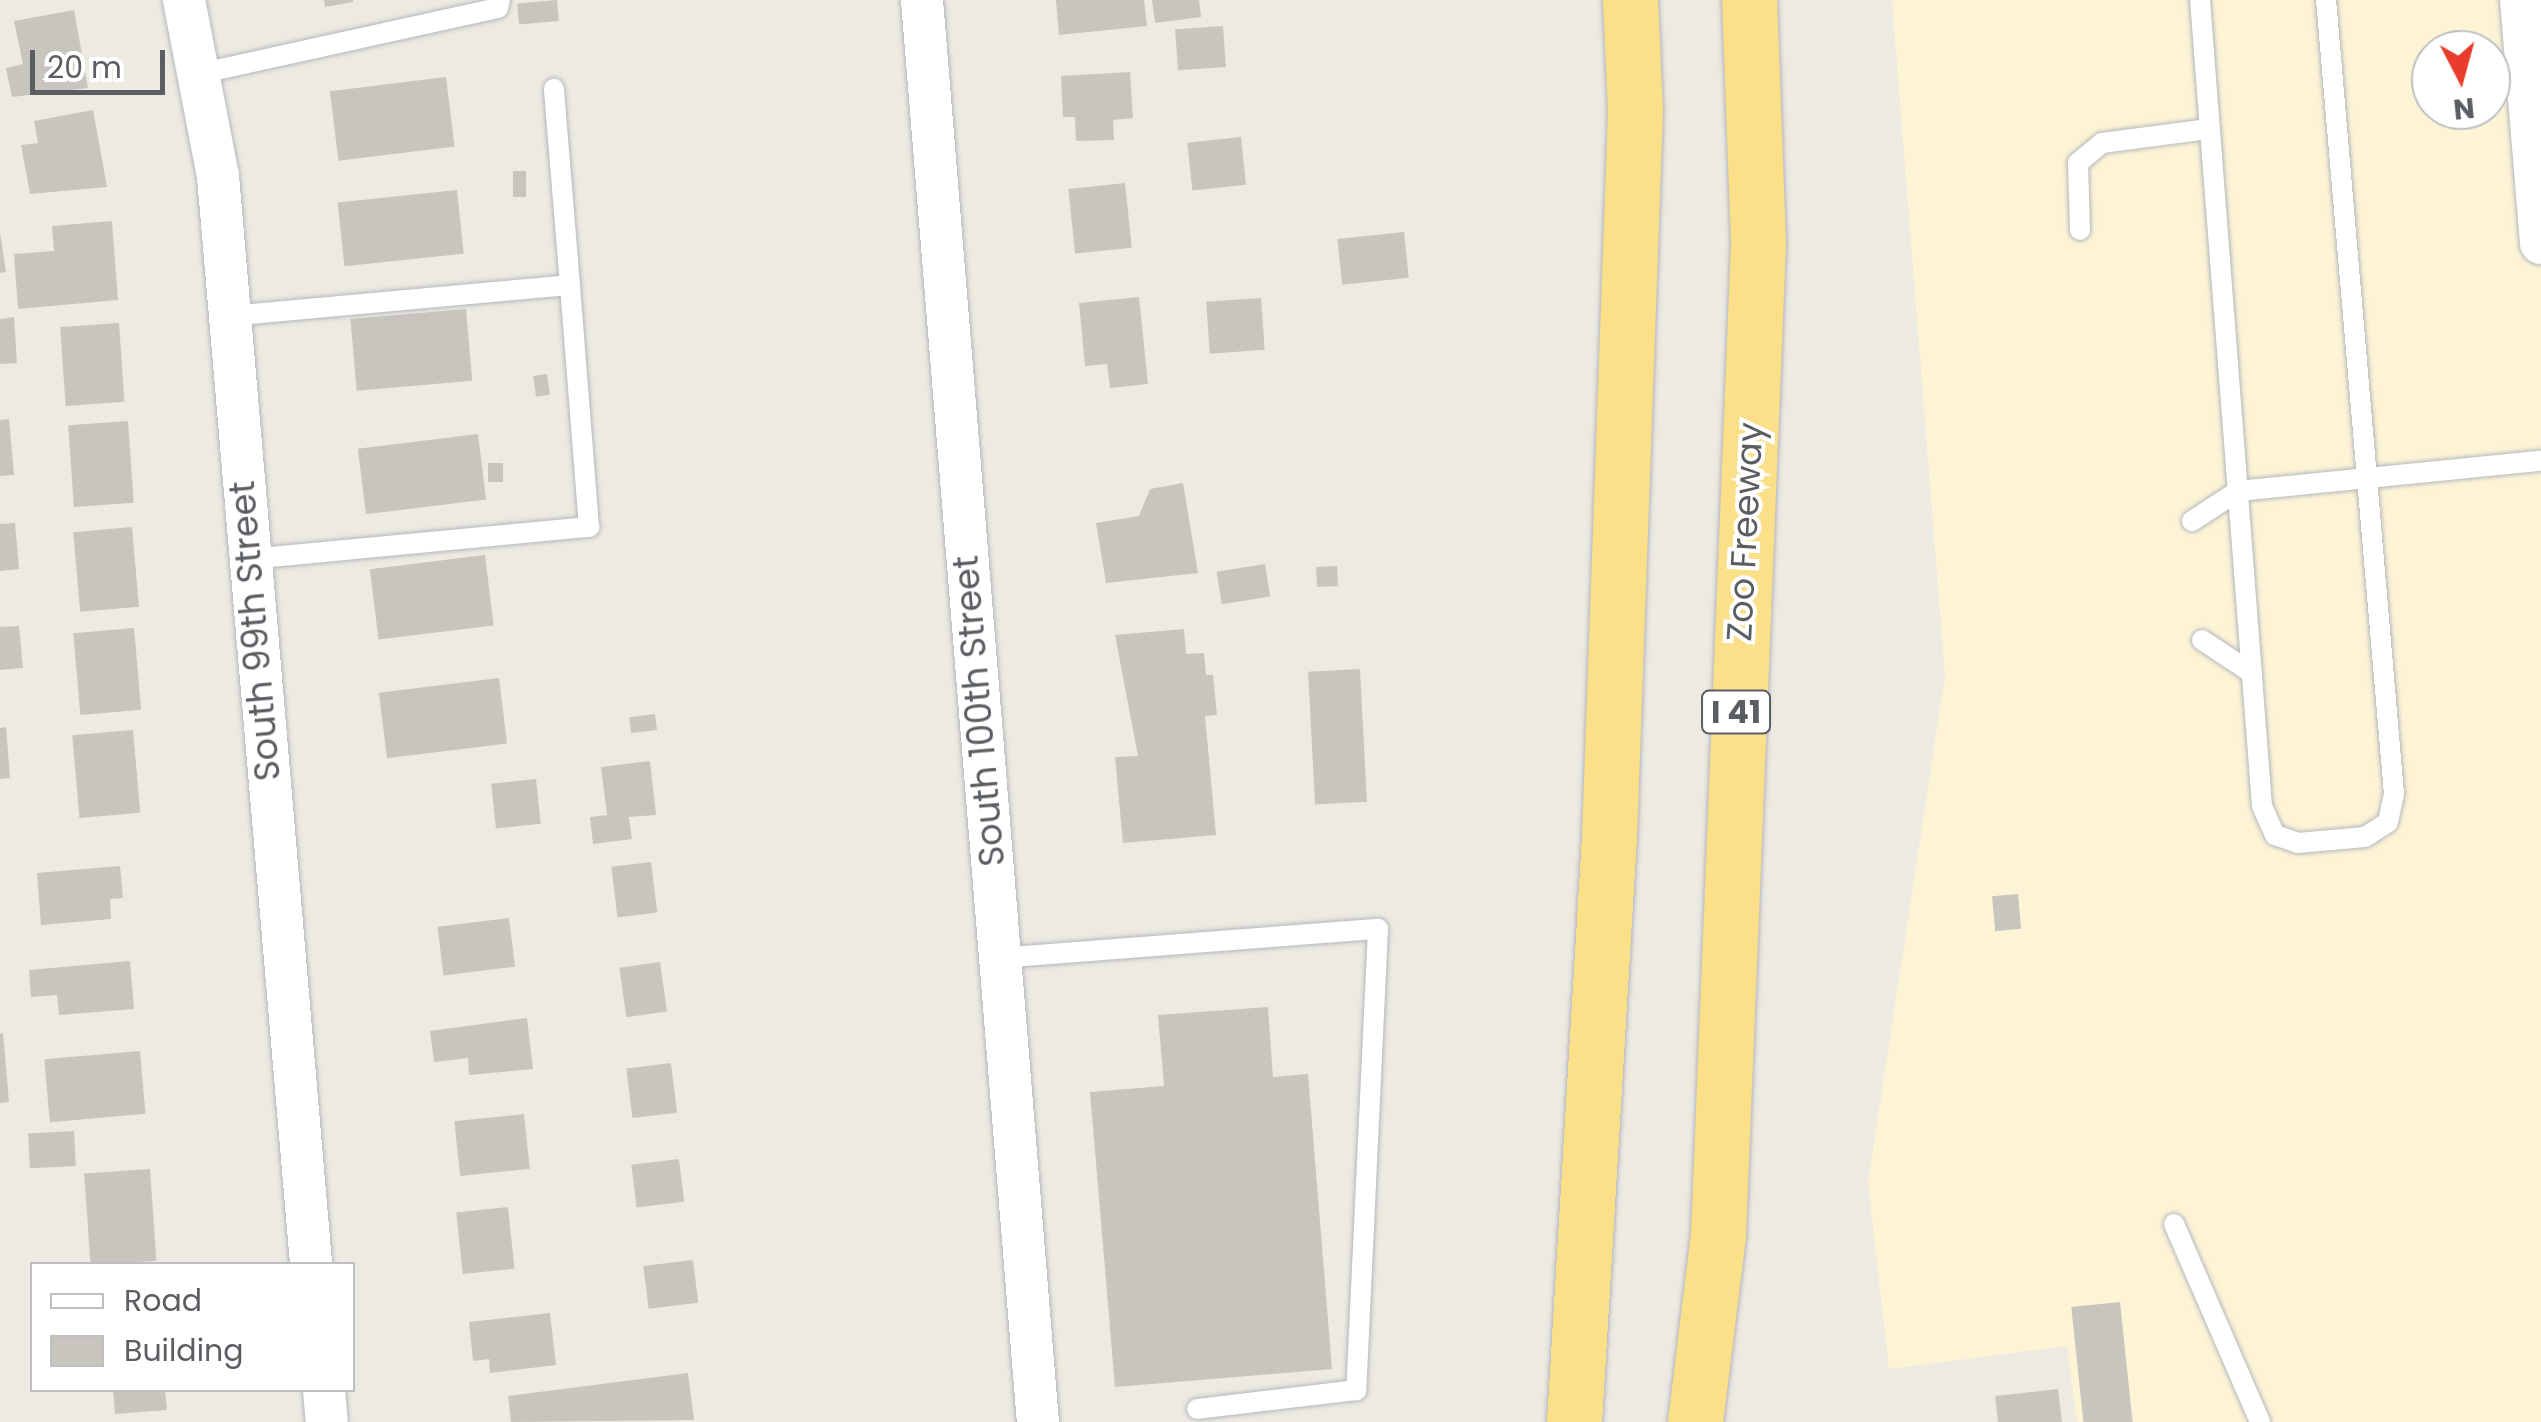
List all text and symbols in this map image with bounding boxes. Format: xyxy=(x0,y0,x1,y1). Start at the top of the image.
scale bar xyxy=(35,30,170,92)
north arrow xyxy=(2411,30,2511,130)
text: 20 m xyxy=(47,46,122,89)
text: N xyxy=(2451,88,2476,129)
street label: Zoo Freeway xyxy=(1718,421,1772,643)
street label: South 99th Street xyxy=(221,479,289,783)
street label: South 100th Street xyxy=(944,554,1014,868)
road number: I 41 xyxy=(1701,685,1771,739)
legend xyxy=(30,1262,355,1392)
text: Road xyxy=(124,1279,202,1322)
text: Building xyxy=(124,1329,244,1372)

